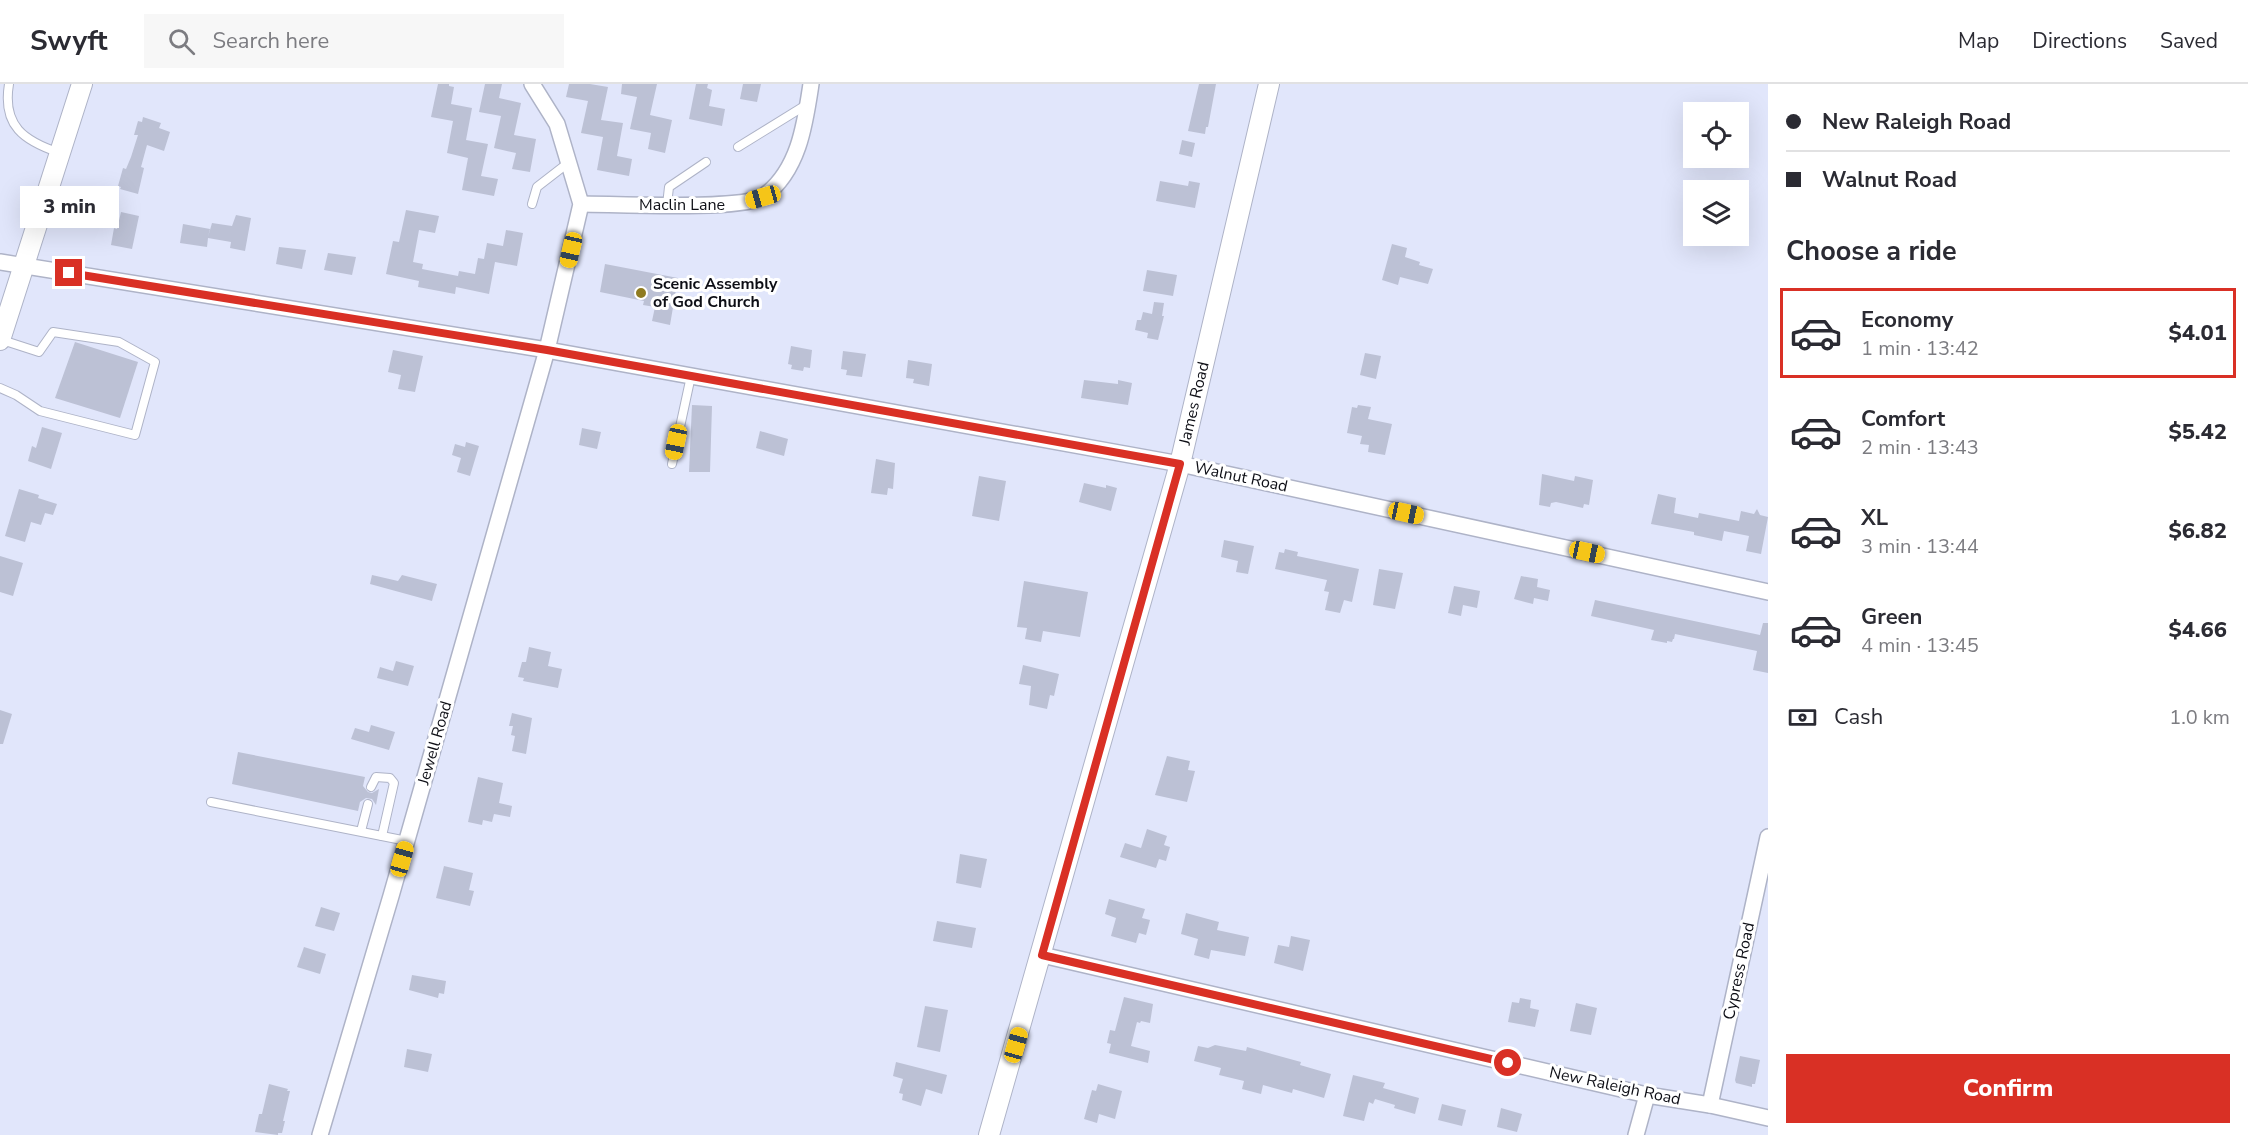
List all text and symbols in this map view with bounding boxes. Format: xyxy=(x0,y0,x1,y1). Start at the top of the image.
search box xyxy=(144,14,564,68)
text: Swyft xyxy=(30,22,108,60)
icon: search xyxy=(165,25,198,58)
text: Search here xyxy=(213,26,329,56)
text: Map xyxy=(1958,27,1999,55)
text: Directions xyxy=(2032,27,2127,55)
text: Saved xyxy=(2160,27,2218,55)
map controls xyxy=(1683,102,1749,246)
button: locate xyxy=(1683,102,1749,168)
text: New Raleigh Road xyxy=(1822,107,2011,137)
text: Walnut Road xyxy=(1822,165,1957,195)
button: layers xyxy=(1683,180,1749,246)
car xyxy=(743,183,783,211)
callout: 3 min xyxy=(20,186,118,228)
text: 3 min xyxy=(43,193,96,220)
street label: Maclin Lane xyxy=(639,194,725,216)
car xyxy=(558,230,584,270)
text: Choose a ride xyxy=(1786,233,1957,270)
route end xyxy=(55,259,82,286)
place label: Scenic Assembly of God Church xyxy=(653,273,778,313)
marker: Scenic Assembly of God Church xyxy=(634,286,648,300)
text: Economy xyxy=(1861,305,1953,335)
icon: car xyxy=(1789,306,1843,360)
text: $4.01 xyxy=(2168,318,2227,348)
text: 1 min · 13:42 xyxy=(1861,335,1979,362)
street label: James Road xyxy=(1174,359,1215,448)
text: Comfort xyxy=(1861,404,1945,434)
icon: car xyxy=(1789,405,1843,459)
text: $5.42 xyxy=(2168,417,2227,447)
car xyxy=(663,423,689,461)
text: 2 min · 13:43 xyxy=(1861,434,1979,461)
street label: Walnut Road xyxy=(1192,456,1290,498)
car xyxy=(1387,500,1425,526)
text: XL xyxy=(1861,503,1888,533)
icon: car xyxy=(1789,504,1843,558)
text: $6.82 xyxy=(2168,516,2227,546)
text: 3 min · 13:44 xyxy=(1861,533,1979,560)
car xyxy=(1568,539,1606,565)
text: Green xyxy=(1861,602,1922,632)
icon: car xyxy=(1789,603,1843,657)
text: $4.66 xyxy=(2168,615,2227,645)
text: 4 min · 13:45 xyxy=(1861,632,1979,659)
street label: Jewell Road xyxy=(412,699,457,788)
icon: cash xyxy=(1786,701,1819,734)
text: Cash xyxy=(1834,702,1883,732)
text: 1.0 km xyxy=(2169,704,2230,731)
car xyxy=(388,839,416,879)
street label: Cypress Road xyxy=(1718,920,1760,1022)
car xyxy=(1002,1025,1030,1065)
route start xyxy=(1494,1049,1521,1076)
button: Confirm xyxy=(1786,1054,2230,1123)
street label: New Raleigh Road xyxy=(1547,1061,1683,1111)

